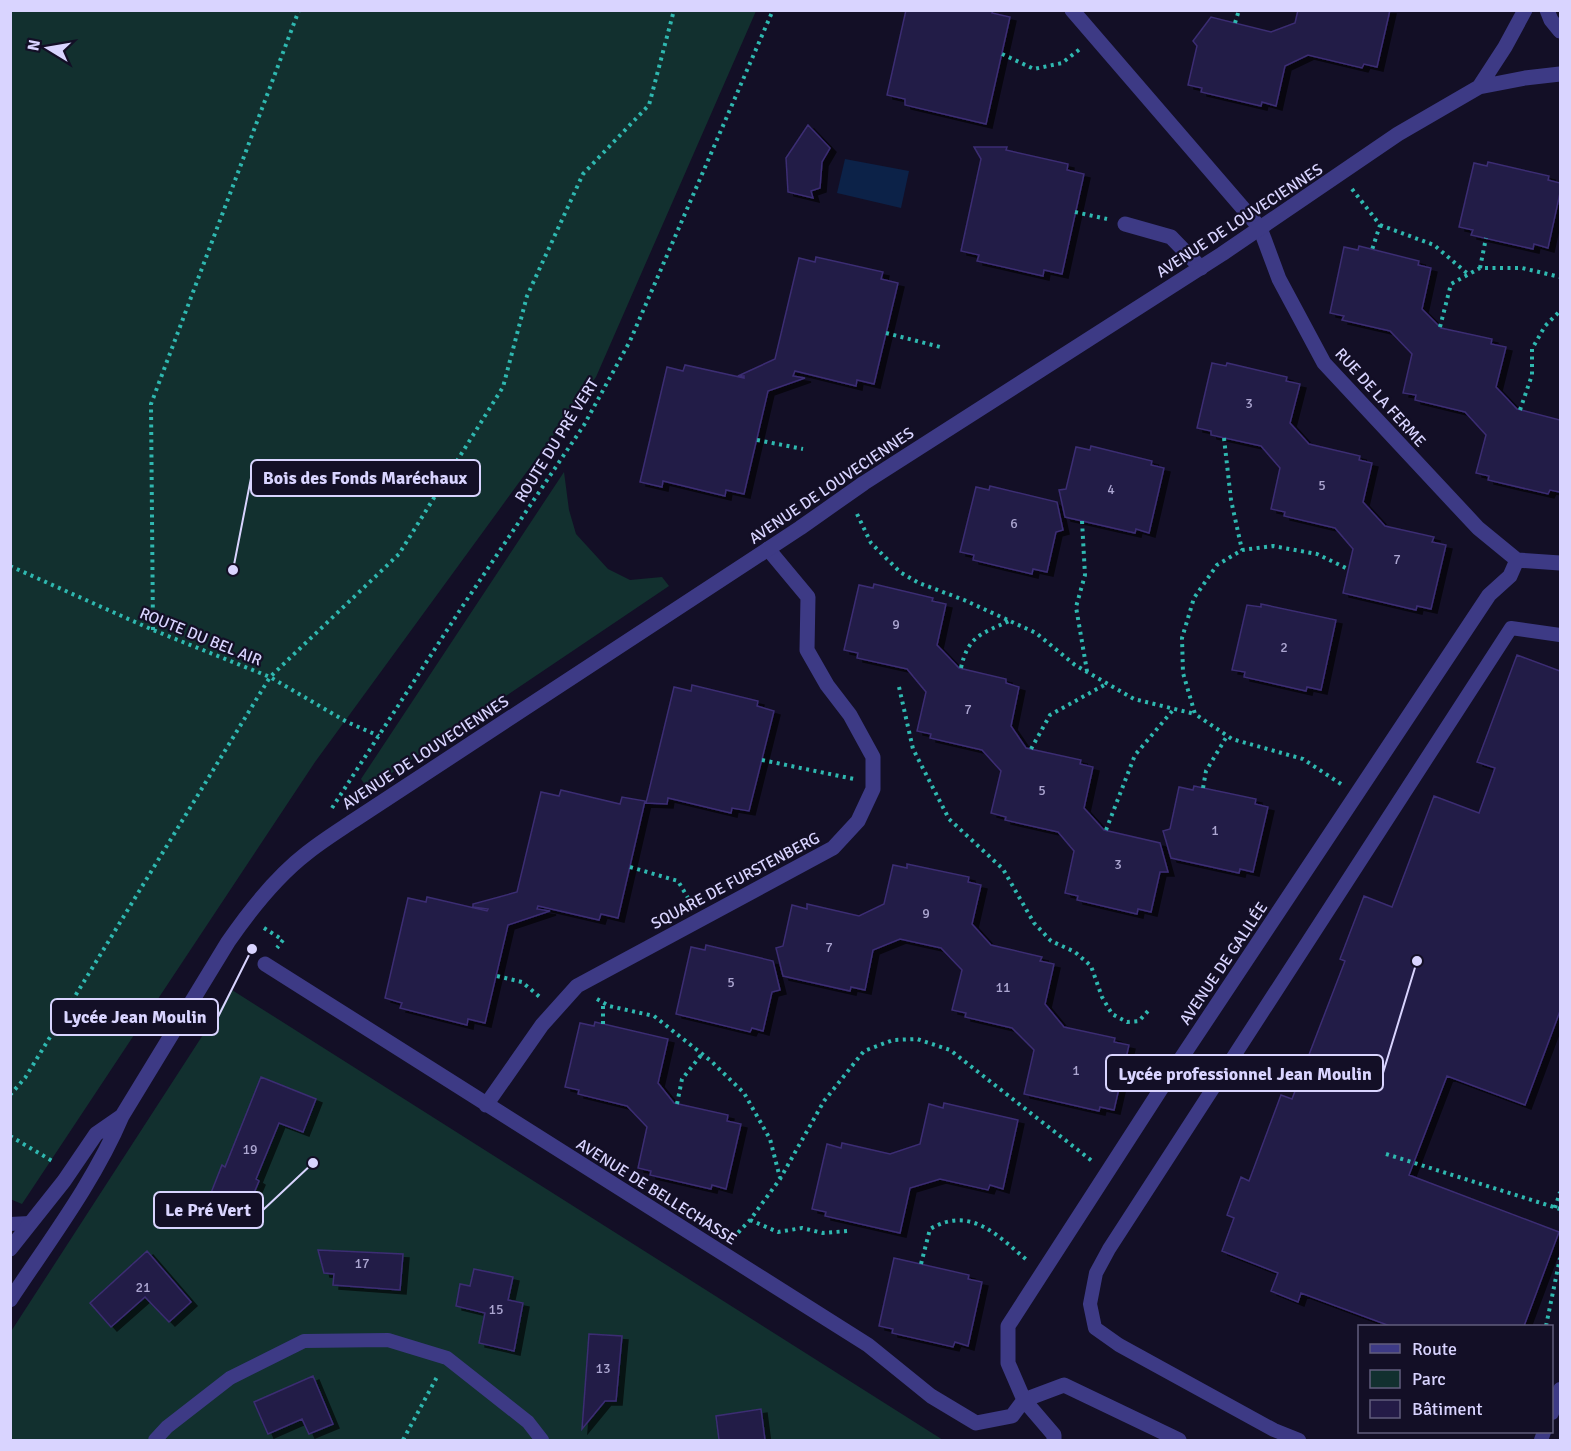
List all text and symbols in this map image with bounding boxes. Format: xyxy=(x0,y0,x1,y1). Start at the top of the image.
north arrow xyxy=(18,18,78,78)
text: N xyxy=(23,38,45,53)
street label: AVENUE DE LOUVECIENNES xyxy=(1152,159,1327,282)
street label: RUE DE LA FERME xyxy=(1331,344,1430,451)
street label: ROUTE DU PRÉ VERT xyxy=(511,375,603,506)
house number: 3 xyxy=(1245,395,1253,412)
street label: AVENUE DE LOUVECIENNES xyxy=(745,423,918,549)
callout: Bois des Fonds Maréchaux xyxy=(251,460,480,496)
text: Bois des Fonds Maréchaux xyxy=(263,467,468,489)
house number: 5 xyxy=(1318,477,1326,494)
house number: 4 xyxy=(1107,481,1115,498)
house number: 6 xyxy=(1010,515,1018,532)
house number: 7 xyxy=(1393,551,1401,568)
street label: ROUTE DU BEL AIR xyxy=(137,603,265,671)
house number: 9 xyxy=(892,616,900,633)
house number: 2 xyxy=(1280,639,1288,656)
street label: AVENUE DE LOUVECIENNES xyxy=(338,691,513,814)
house number: 7 xyxy=(964,701,972,718)
house number: 5 xyxy=(1038,782,1046,799)
house number: 1 xyxy=(1211,822,1219,839)
street label: SQUARE DE FURSTENBERG xyxy=(648,828,823,934)
house number: 3 xyxy=(1114,856,1122,873)
street label: AVENUE DE GALILÉE xyxy=(1175,898,1272,1029)
house number: 9 xyxy=(922,905,930,922)
house number: 7 xyxy=(825,939,833,956)
house number: 5 xyxy=(727,974,735,991)
house number: 11 xyxy=(995,979,1011,996)
callout: Lycée Jean Moulin xyxy=(51,999,218,1035)
text: Lycée Jean Moulin xyxy=(63,1006,207,1028)
callout: Lycée professionnel Jean Moulin xyxy=(1106,1055,1383,1091)
house number: 1 xyxy=(1072,1062,1080,1079)
text: Lycée professionnel Jean Moulin xyxy=(1118,1063,1372,1085)
street label: AVENUE DE BELLECHASSE xyxy=(573,1134,740,1249)
house number: 19 xyxy=(242,1141,258,1158)
callout: Le Pré Vert xyxy=(154,1192,263,1228)
text: Le Pré Vert xyxy=(165,1199,251,1221)
house number: 17 xyxy=(354,1255,370,1272)
house number: 21 xyxy=(135,1279,151,1296)
house number: 15 xyxy=(488,1301,504,1318)
legend xyxy=(1358,1325,1553,1433)
text: Route xyxy=(1412,1338,1457,1360)
house number: 13 xyxy=(595,1360,611,1377)
text: Parc xyxy=(1412,1368,1446,1390)
text: Bâtiment xyxy=(1412,1398,1483,1420)

